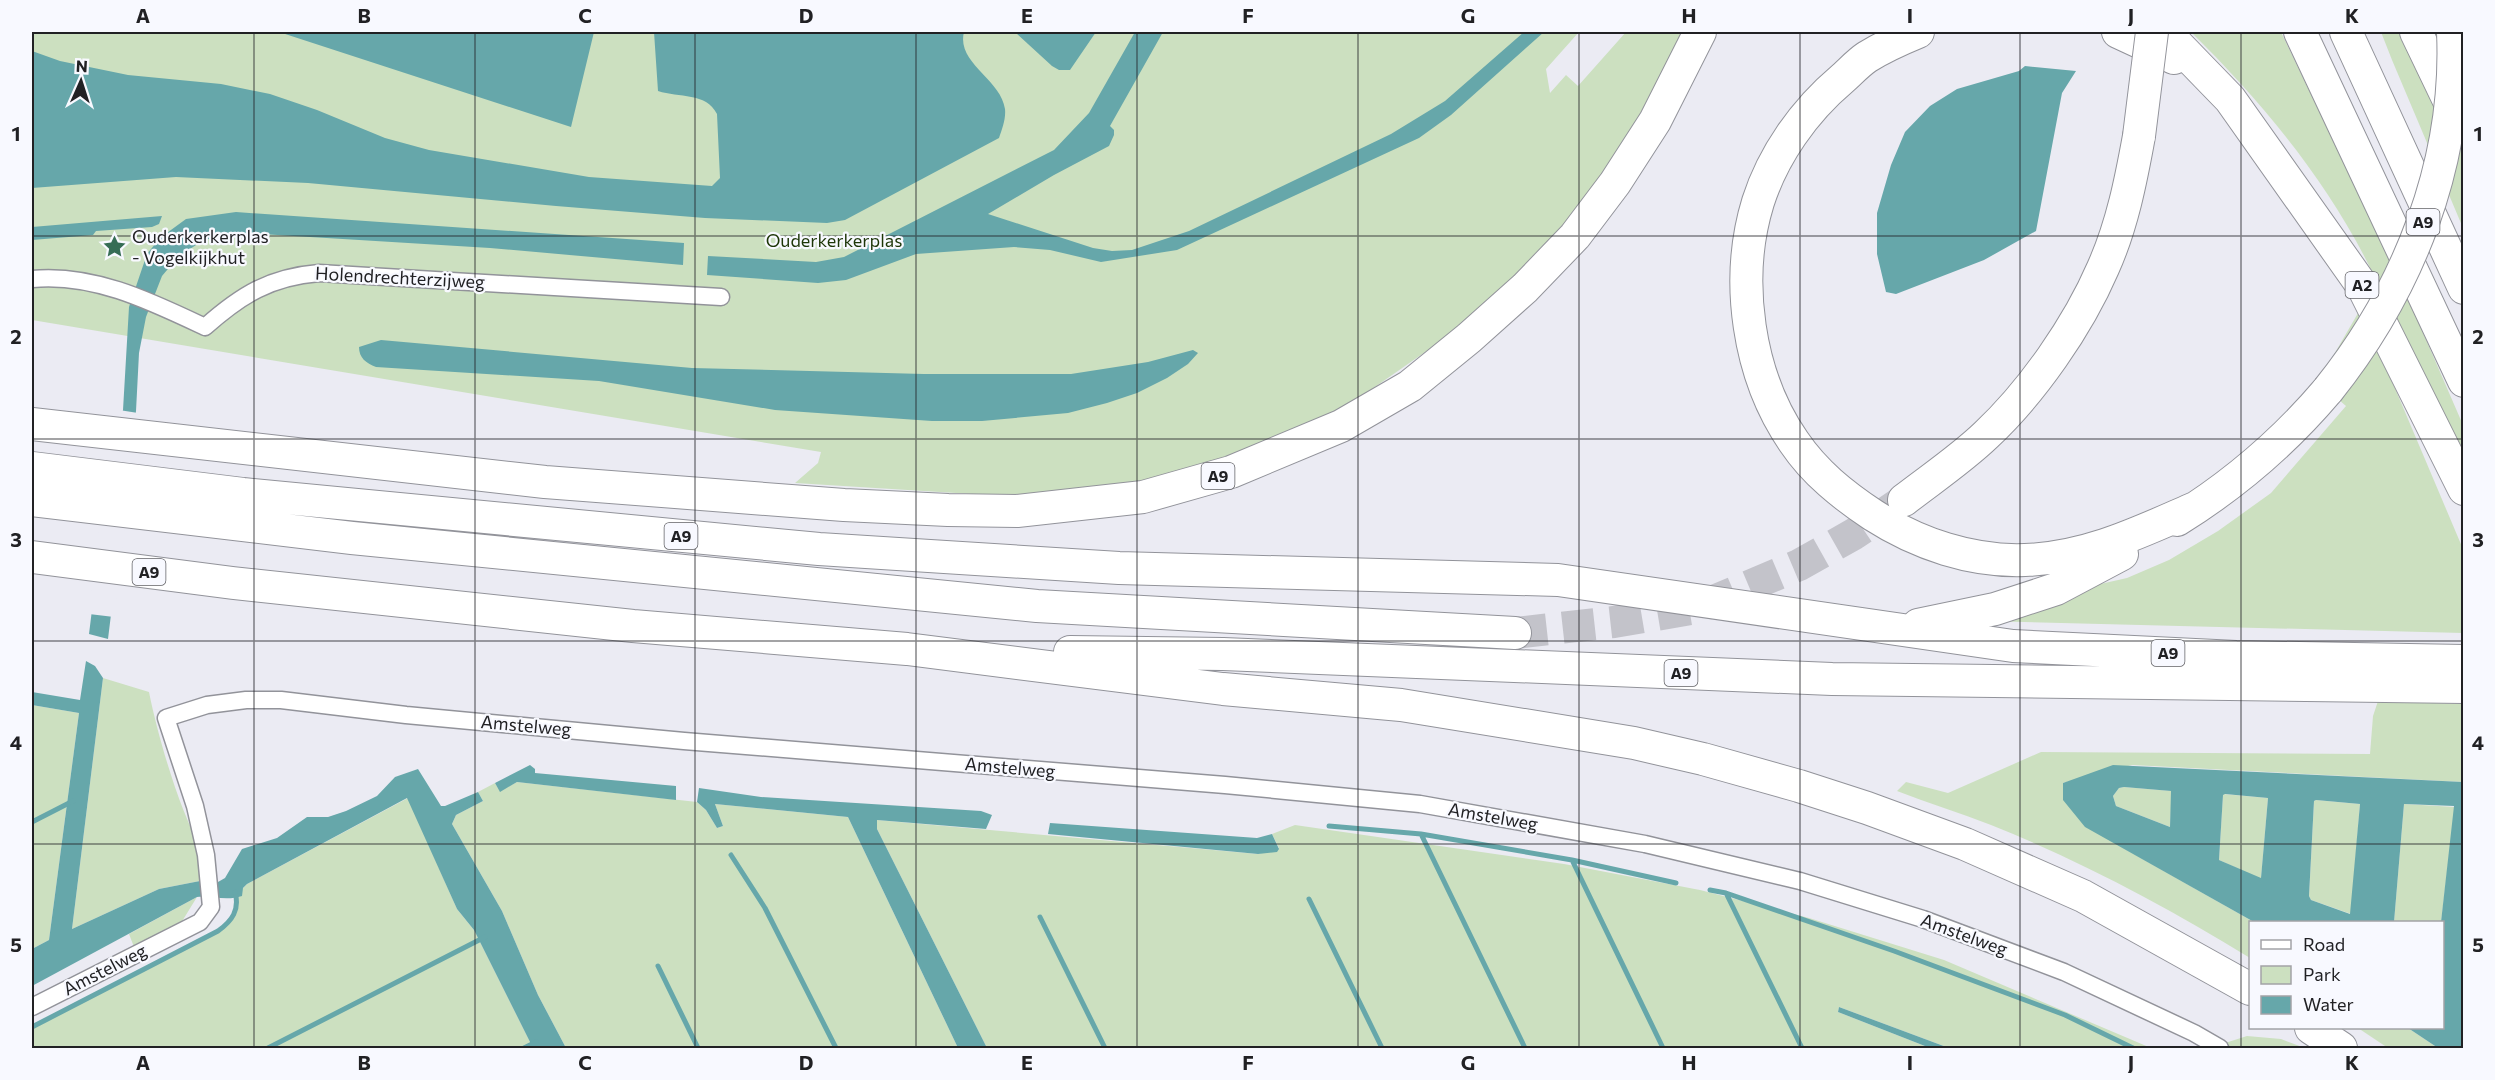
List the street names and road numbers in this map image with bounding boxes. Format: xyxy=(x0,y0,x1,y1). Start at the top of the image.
road number: A9 xyxy=(2406,209,2440,235)
street label: Holendrechterzijweg xyxy=(315,262,486,292)
road number: A2 xyxy=(2346,272,2378,298)
road number: A9 xyxy=(1202,463,1234,489)
road number: A9 xyxy=(664,523,698,549)
road number: A9 xyxy=(132,559,166,585)
road number: A9 xyxy=(2152,640,2184,666)
road number: A9 xyxy=(1664,660,1698,686)
street label: Amstelweg xyxy=(480,710,573,740)
street label: Amstelweg xyxy=(964,752,1057,782)
street label: Amstelweg xyxy=(1446,797,1540,835)
street label: Amstelweg xyxy=(1918,908,2011,960)
street label: Amstelweg xyxy=(59,939,150,1000)

